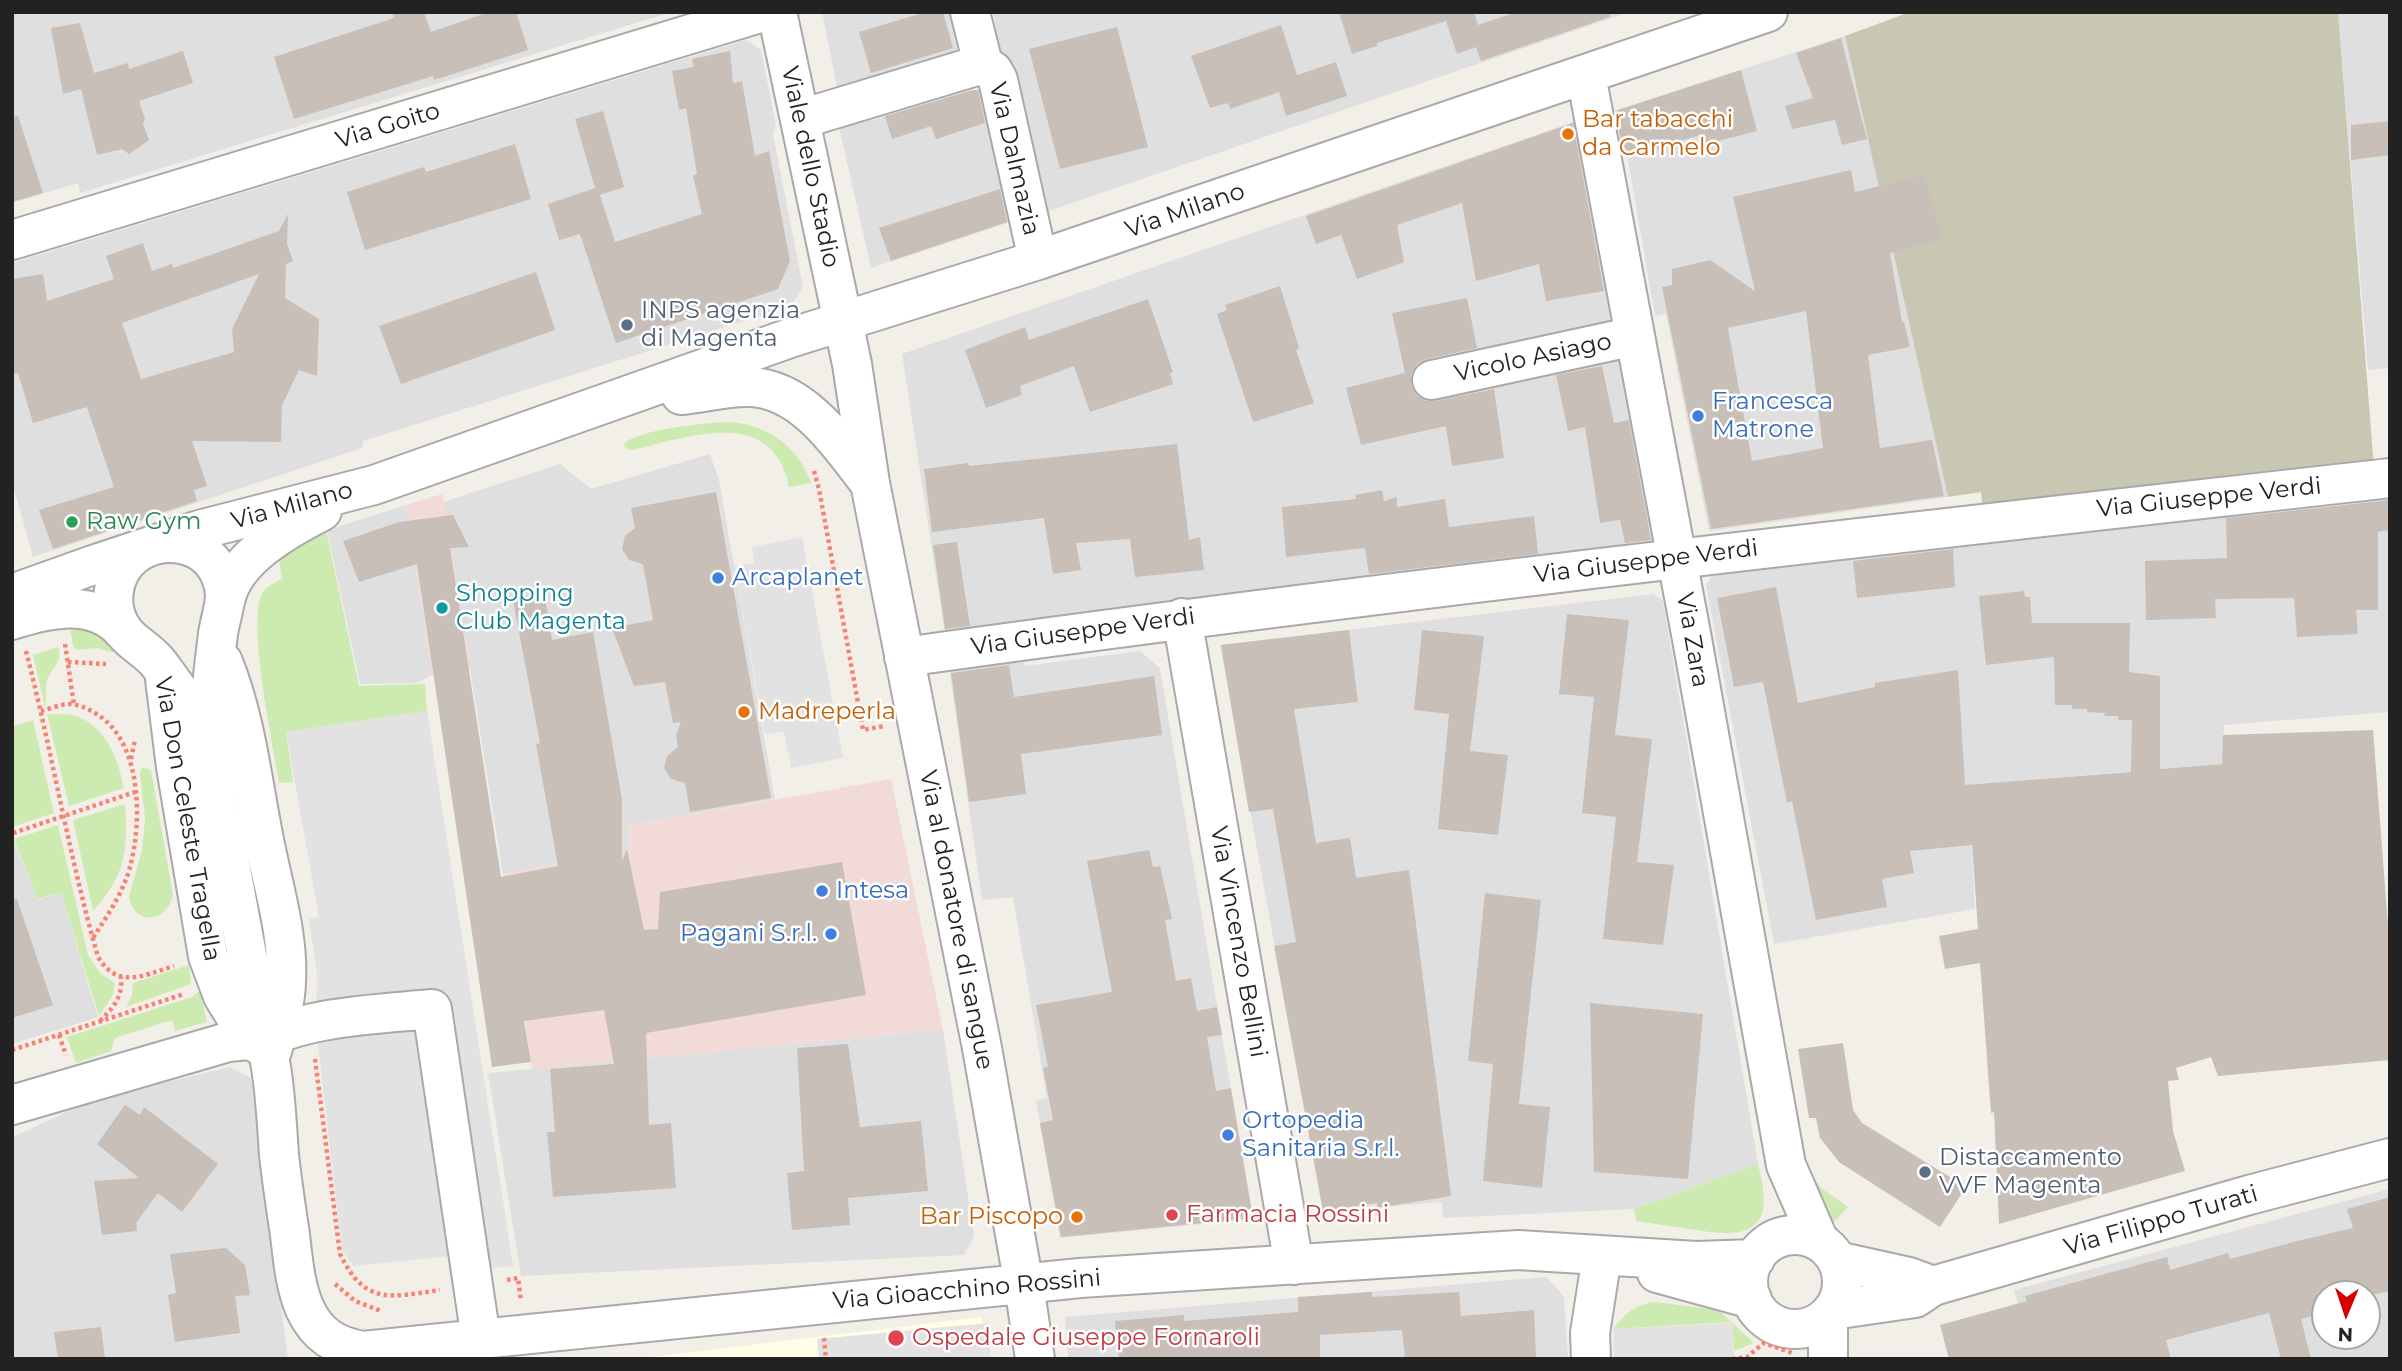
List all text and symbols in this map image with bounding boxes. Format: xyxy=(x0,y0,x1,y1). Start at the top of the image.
street label: Viale dello Stadio xyxy=(775,64,845,270)
street label: Via Dalmazia xyxy=(982,80,1046,238)
street label: Via Goito xyxy=(332,97,444,155)
place label: Bar tabacchi da Carmelo xyxy=(1582,106,1733,162)
marker: Bar tabacchi da Carmelo xyxy=(1560,126,1576,142)
street label: Via Milano xyxy=(1121,177,1249,245)
place label: INPS agenzia di Magenta xyxy=(641,297,800,353)
marker: INPS agenzia di Magenta xyxy=(619,317,635,333)
street label: Vicolo Asiago xyxy=(1452,327,1614,389)
place label: Francesca Matrone xyxy=(1712,388,1833,444)
marker: Francesca Matrone xyxy=(1690,408,1706,424)
street label: Via Giuseppe Verdi xyxy=(2095,472,2323,524)
street label: Via Milano xyxy=(228,476,356,536)
place label: Raw Gym xyxy=(86,508,202,536)
marker: Raw Gym xyxy=(64,514,80,530)
street label: Via Giuseppe Verdi xyxy=(1532,534,1760,590)
place label: Arcaplanet xyxy=(732,564,864,592)
marker: Arcaplanet xyxy=(710,570,726,586)
place label: Shopping Club Magenta xyxy=(456,580,626,636)
street label: Via Zara xyxy=(1669,590,1715,690)
marker: Shopping Club Magenta xyxy=(434,600,450,616)
street label: Via Giuseppe Verdi xyxy=(969,602,1197,662)
street label: Via Don Celeste Tragella xyxy=(148,674,226,964)
place label: Madreperla xyxy=(758,698,896,726)
marker: Madreperla xyxy=(736,704,752,720)
street label: Via al donatore di sangue xyxy=(913,768,999,1072)
street label: Via Vincenzo Bellini xyxy=(1203,824,1273,1060)
place label: Intesa xyxy=(836,877,909,905)
marker: Intesa xyxy=(814,883,830,899)
place label: Pagani S.r.l. xyxy=(680,920,817,948)
marker: Pagani S.r.l. xyxy=(823,926,839,942)
place label: Ortopedia Sanitaria S.r.l. xyxy=(1242,1107,1400,1163)
marker: Ortopedia Sanitaria S.r.l. xyxy=(1220,1127,1236,1143)
place label: Distaccamento VVF Magenta xyxy=(1939,1144,2122,1200)
marker: Distaccamento VVF Magenta xyxy=(1917,1164,1933,1180)
street label: Via Filippo Turati xyxy=(2061,1180,2261,1262)
place label: Farmacia Rossini xyxy=(1186,1201,1389,1229)
place label: Bar Piscopo xyxy=(920,1203,1063,1231)
marker: Farmacia Rossini xyxy=(1164,1207,1180,1223)
marker: Bar Piscopo xyxy=(1069,1209,1085,1225)
street label: Via Gioacchino Rossini xyxy=(832,1264,1102,1316)
north arrow xyxy=(2311,1280,2381,1350)
text: N xyxy=(2337,1323,2353,1346)
place label: Ospedale Giuseppe Fornaroli xyxy=(912,1324,1260,1352)
marker: Ospedale Giuseppe Fornaroli xyxy=(886,1328,906,1348)

